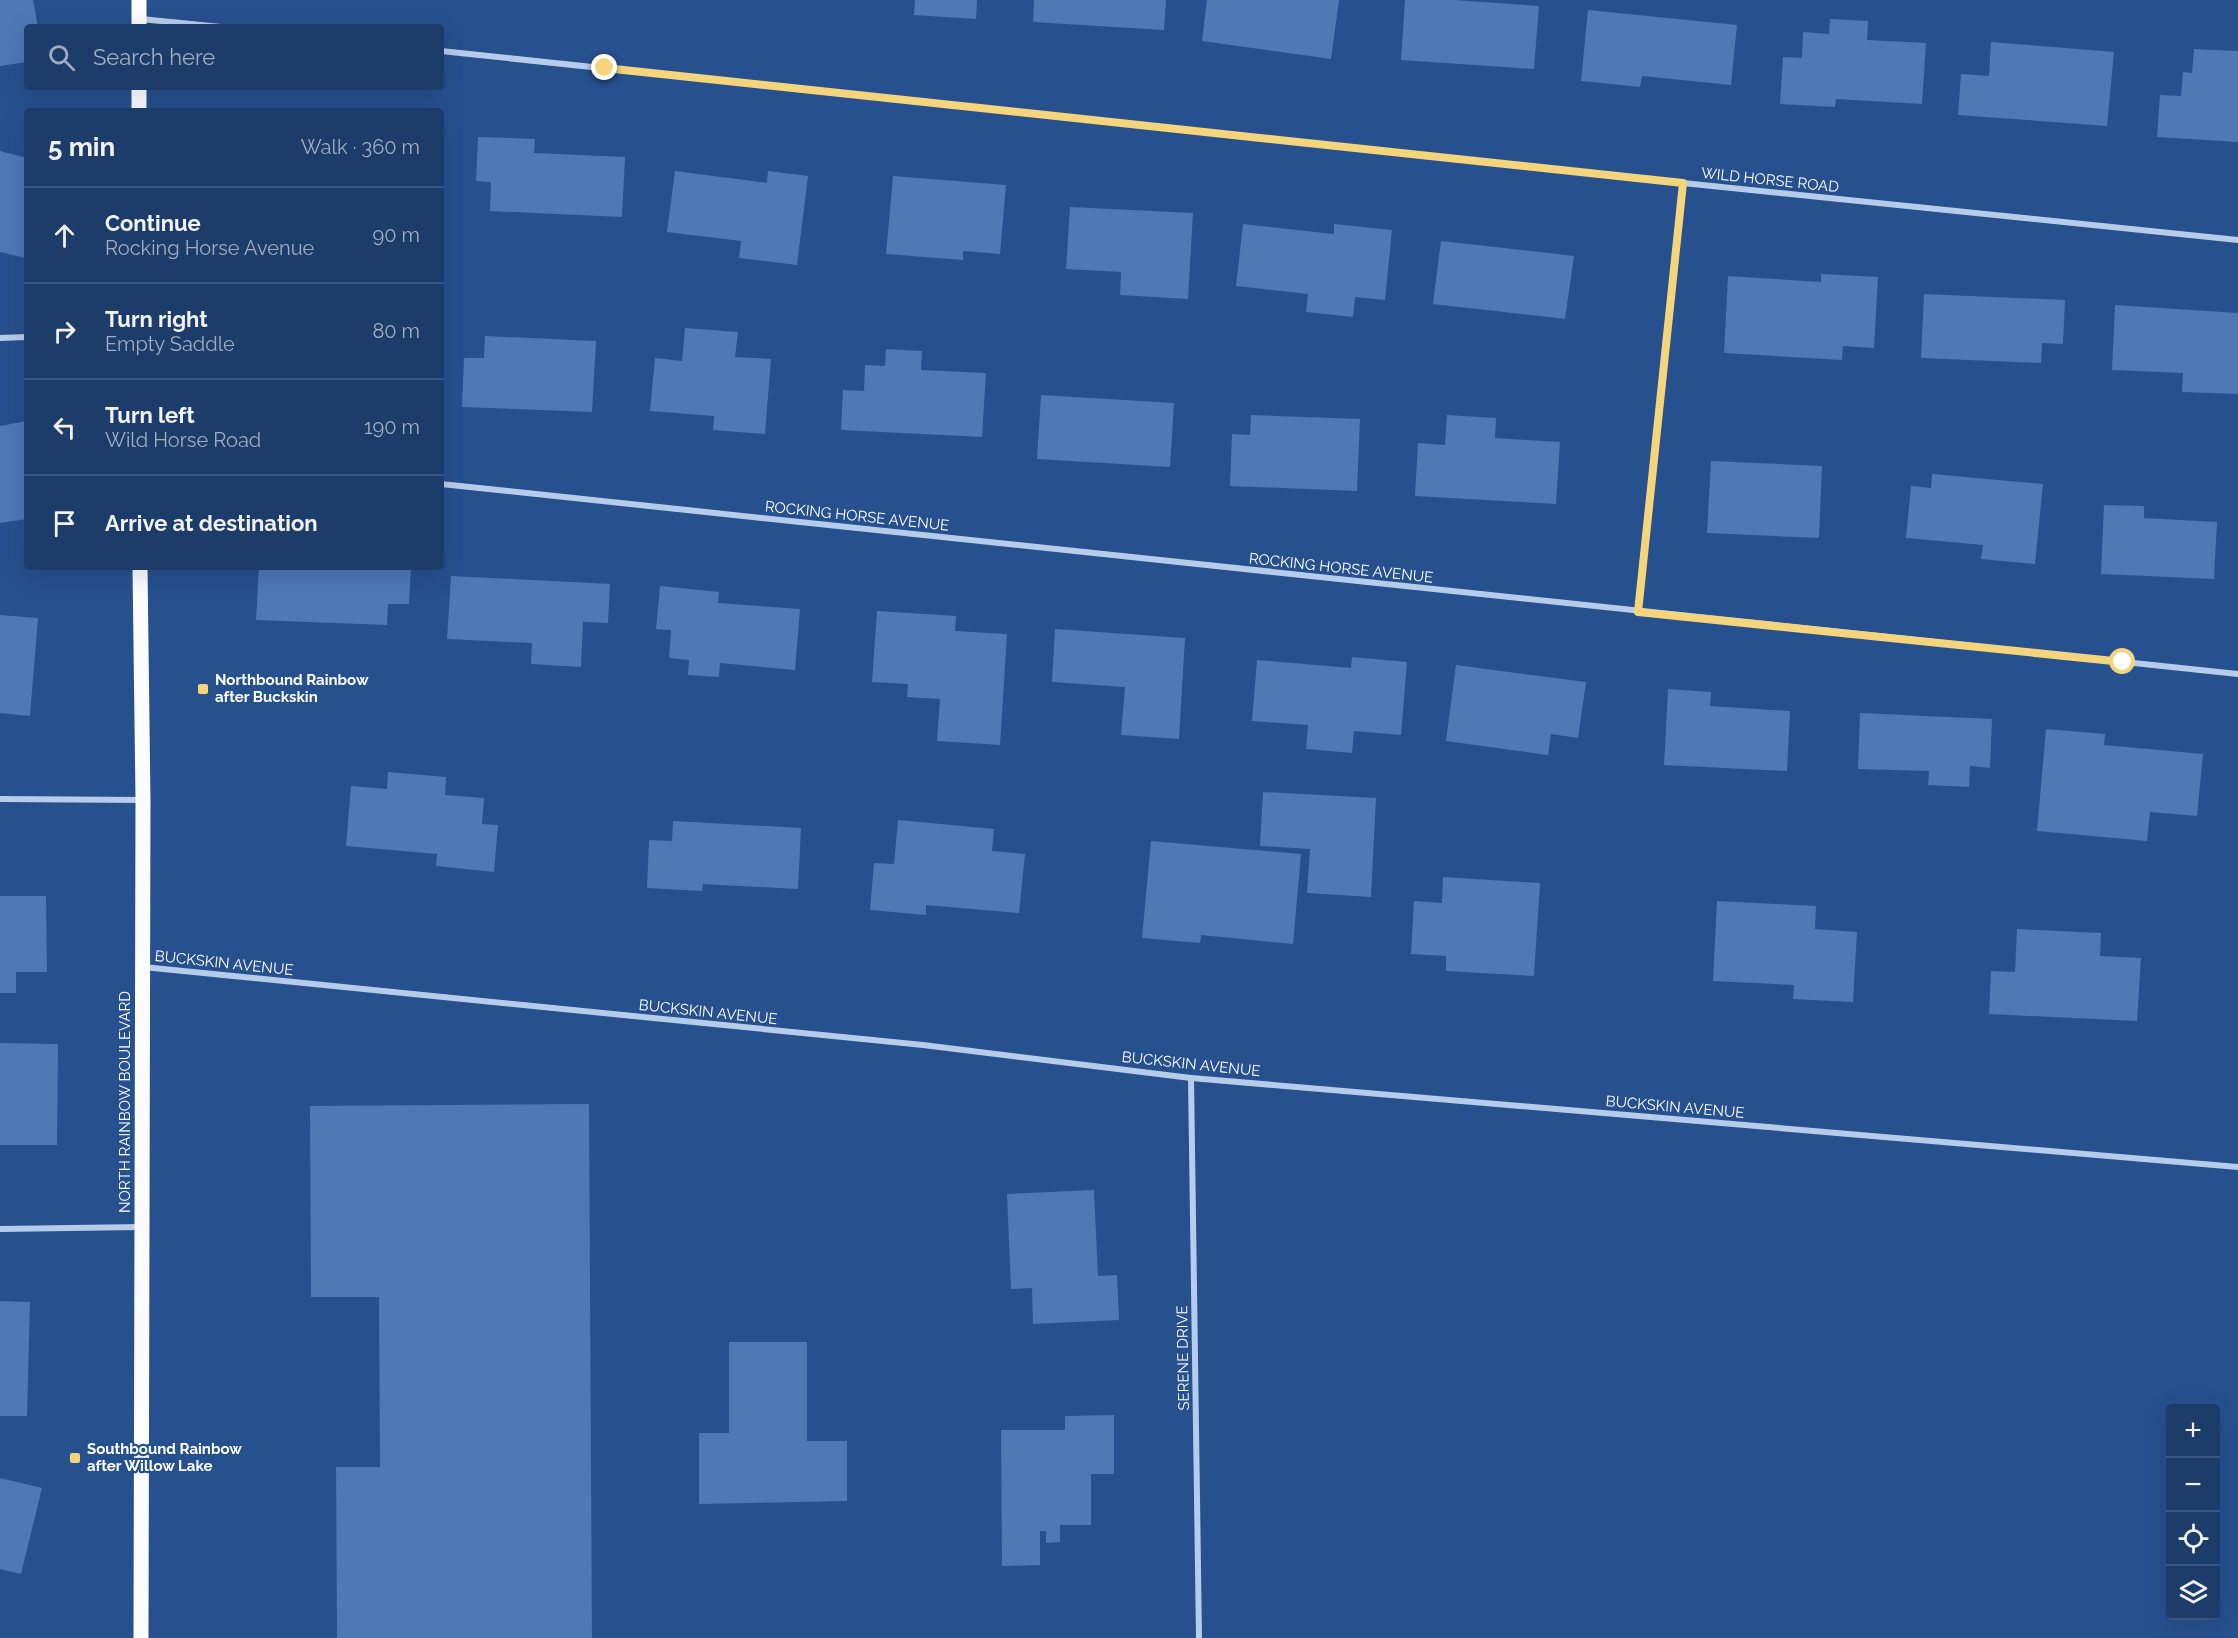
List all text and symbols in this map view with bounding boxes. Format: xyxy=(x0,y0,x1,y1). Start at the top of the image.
search box xyxy=(24,24,444,90)
icon: search xyxy=(45,41,78,74)
text: Search here xyxy=(93,44,215,70)
route end xyxy=(591,54,617,80)
text: 5 min xyxy=(48,132,115,162)
text: Walk · 360 m xyxy=(301,135,420,159)
street label: WILD HORSE ROAD xyxy=(1700,164,1840,196)
text: Continue xyxy=(105,210,201,236)
icon: ahead xyxy=(48,219,81,252)
text: 90 m xyxy=(373,223,420,247)
text: Rocking Horse Avenue xyxy=(105,236,314,260)
text: Turn right xyxy=(105,306,208,332)
icon: right xyxy=(48,315,81,348)
text: 80 m xyxy=(372,319,420,343)
text: Empty Saddle xyxy=(105,332,235,356)
text: Turn left xyxy=(105,402,195,428)
icon: left xyxy=(48,411,81,444)
text: 190 m xyxy=(364,415,420,439)
text: Wild Horse Road xyxy=(105,428,261,452)
street label: ROCKING HORSE AVENUE xyxy=(764,497,950,535)
icon: arrive xyxy=(48,507,81,540)
text: Arrive at destination xyxy=(105,510,318,536)
street label: ROCKING HORSE AVENUE xyxy=(1248,549,1434,587)
route start xyxy=(2109,648,2135,674)
place label: Northbound Rainbow after Buckskin xyxy=(215,671,369,706)
marker: Northbound Rainbow after Buckskin xyxy=(196,682,210,696)
street label: BUCKSKIN AVENUE xyxy=(154,947,294,979)
street label: NORTH RAINBOW BOULEVARD xyxy=(116,991,134,1213)
street label: BUCKSKIN AVENUE xyxy=(638,996,778,1028)
street label: BUCKSKIN AVENUE xyxy=(1121,1048,1261,1080)
street label: BUCKSKIN AVENUE xyxy=(1605,1092,1745,1122)
street label: SERENE DRIVE xyxy=(1173,1305,1193,1411)
map controls xyxy=(2166,1404,2220,1620)
button: + xyxy=(2166,1404,2220,1458)
place label: Southbound Rainbow after Willow Lake xyxy=(87,1440,242,1475)
marker: Southbound Rainbow after Willow Lake xyxy=(68,1451,82,1465)
button: − xyxy=(2166,1458,2220,1512)
button: locate xyxy=(2166,1512,2220,1566)
button: layers xyxy=(2166,1566,2220,1620)

